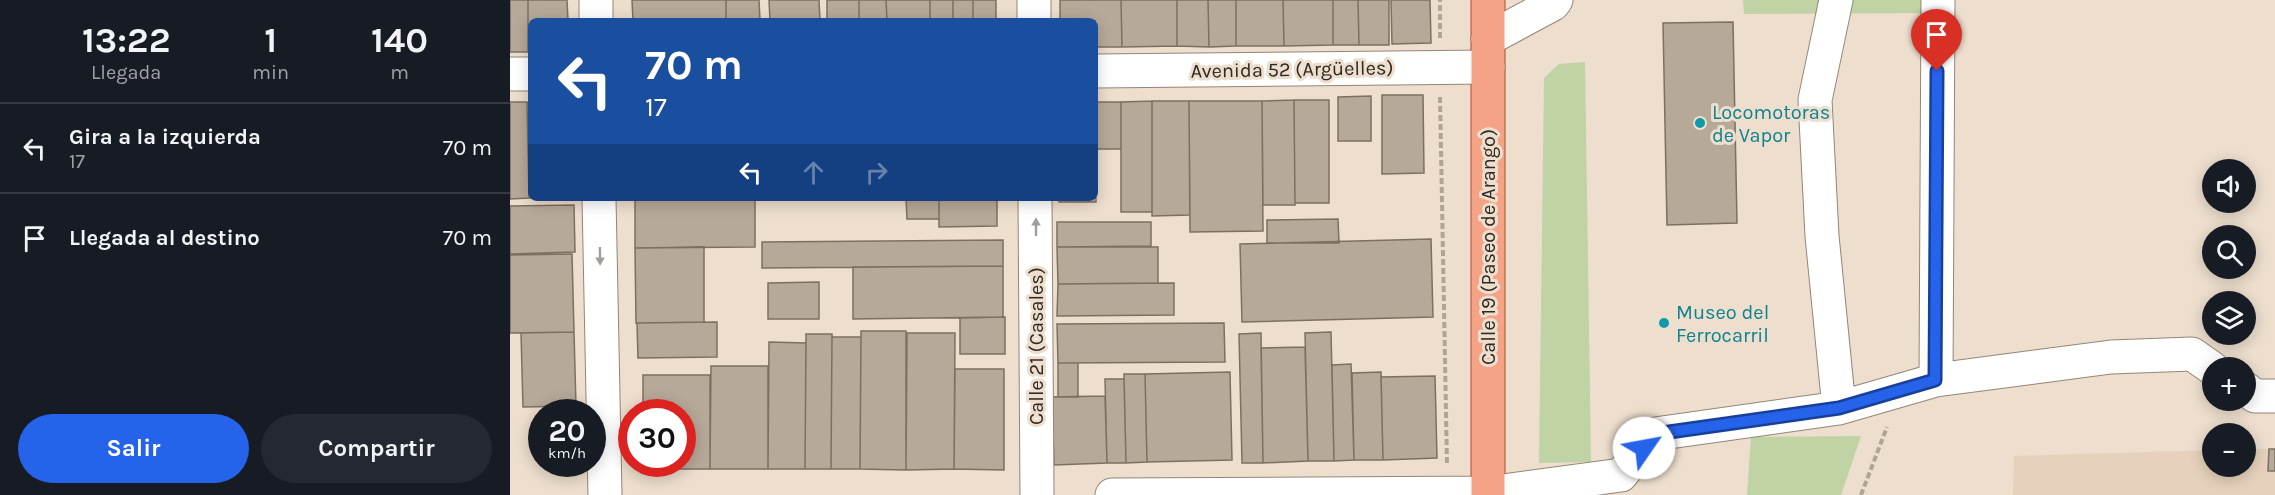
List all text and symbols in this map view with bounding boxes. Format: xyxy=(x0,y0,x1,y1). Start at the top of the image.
pin xyxy=(1911,9,1962,71)
icon: arrive xyxy=(1920,18,1953,51)
text: 13:22 xyxy=(82,19,170,61)
text: 1 xyxy=(264,19,277,61)
text: 140 xyxy=(371,19,428,61)
text: 70 m xyxy=(645,40,743,90)
icon: left xyxy=(546,42,624,120)
street label: Avenida 52 (Argüelles) xyxy=(1190,56,1394,83)
text: Llegada xyxy=(91,61,161,84)
text: min xyxy=(252,61,289,84)
text: m xyxy=(390,61,409,84)
text: 17 xyxy=(645,91,667,123)
place label: Locomotoras de Vapor xyxy=(1712,101,1830,147)
marker: Locomotoras de Vapor xyxy=(1693,116,1707,130)
text: Gira a la izquierda xyxy=(69,124,261,150)
street label: Calle 19 (Paseo de Arango) xyxy=(1477,129,1500,365)
icon: left xyxy=(18,132,51,165)
text: 70 m xyxy=(443,135,492,161)
text: 17 xyxy=(69,150,85,173)
icon: left xyxy=(734,156,767,189)
icon: ahead xyxy=(797,156,830,189)
icon: right xyxy=(860,156,893,189)
map controls xyxy=(2202,159,2256,477)
button: sound xyxy=(2202,159,2256,213)
one-way arrow xyxy=(1031,217,1040,236)
icon: arrive xyxy=(18,222,51,255)
text: Llegada al destino xyxy=(69,225,260,251)
text: 70 m xyxy=(443,225,492,251)
button: search xyxy=(2202,225,2256,279)
one-way arrow xyxy=(595,247,605,266)
street label: Calle 21 (Casales) xyxy=(1025,267,1048,425)
button: layers xyxy=(2202,291,2256,345)
place label: Museo del Ferrocarril xyxy=(1676,301,1769,347)
marker: Museo del Ferrocarril xyxy=(1657,316,1671,330)
button: + xyxy=(2202,357,2256,411)
speed limit sign: 30 xyxy=(618,399,696,477)
text: 20 xyxy=(548,413,586,449)
button: Salir xyxy=(18,414,249,483)
button: Compartir xyxy=(261,414,492,483)
position arrow xyxy=(1612,416,1676,480)
button: − xyxy=(2202,423,2256,477)
text: km/h xyxy=(548,444,586,462)

